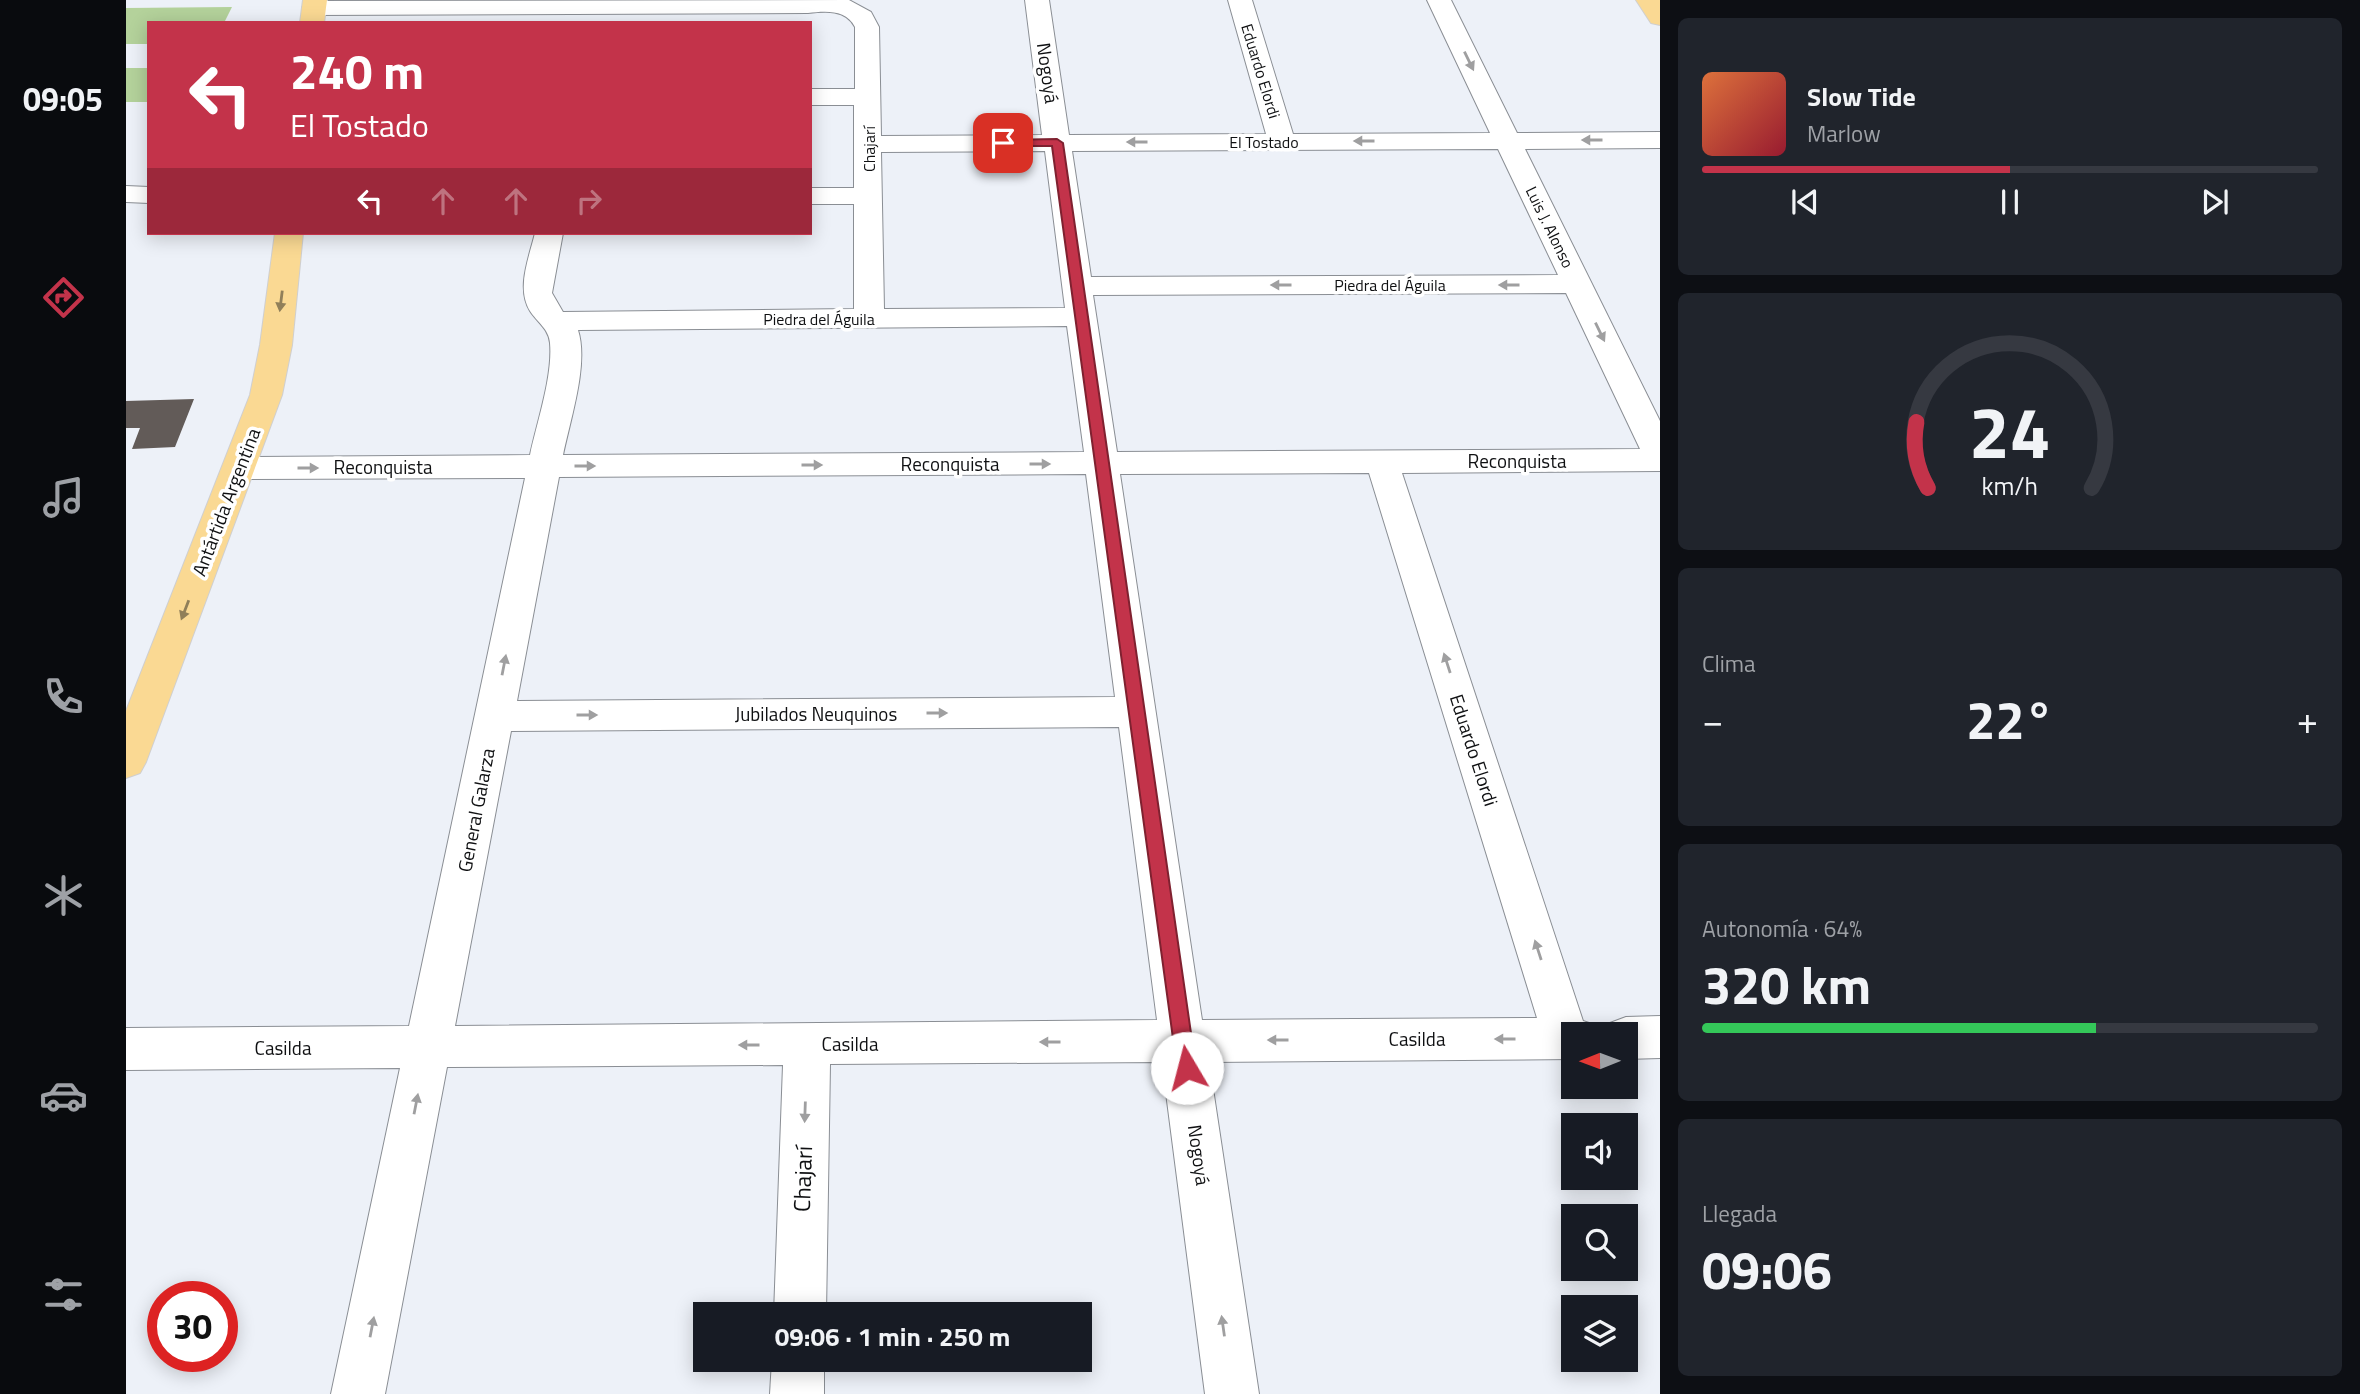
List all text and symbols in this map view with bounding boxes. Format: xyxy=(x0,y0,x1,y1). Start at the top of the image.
street label: Eduardo Elordi xyxy=(1235,21,1287,121)
text: 240 m xyxy=(290,33,424,108)
street label: Nogoyá xyxy=(1030,41,1067,106)
icon: left xyxy=(175,49,266,140)
one-way arrow xyxy=(1463,51,1475,71)
text: 09:05 xyxy=(23,75,103,123)
text: Slow Tide xyxy=(1807,77,1916,116)
text: El Tostado xyxy=(290,101,429,149)
pin xyxy=(973,113,1033,173)
text: Marlow xyxy=(1807,116,1881,151)
icon: arrive xyxy=(984,124,1022,162)
street label: Chajarí xyxy=(857,125,881,172)
street label: El Tostado xyxy=(1229,130,1299,154)
one-way arrow xyxy=(1581,134,1603,146)
one-way arrow xyxy=(1353,135,1375,147)
one-way arrow xyxy=(1126,136,1148,148)
icon: left xyxy=(351,182,389,220)
icon: ahead xyxy=(424,182,462,220)
icon: ahead xyxy=(497,182,535,220)
icon: right xyxy=(570,182,608,220)
street label: Luis J. Alonso xyxy=(1520,182,1580,272)
icon: previous xyxy=(1786,183,1824,221)
icon: pause xyxy=(1991,183,2029,221)
icon: next xyxy=(2196,183,2234,221)
icon: directions xyxy=(39,273,88,322)
street label: Piedra del Águila xyxy=(1334,273,1446,297)
one-way arrow xyxy=(1270,279,1292,291)
one-way arrow xyxy=(1498,279,1520,291)
one-way arrow xyxy=(275,290,286,312)
street label: Piedra del Águila xyxy=(763,307,875,331)
one-way arrow xyxy=(1595,322,1606,342)
text: 24 xyxy=(1969,376,2051,486)
street label: Antártida Argentina xyxy=(184,423,267,580)
street label: Reconquista xyxy=(1468,446,1567,475)
street label: Reconquista xyxy=(901,449,1000,478)
street label: Reconquista xyxy=(334,452,433,481)
one-way arrow xyxy=(1029,458,1051,470)
one-way arrow xyxy=(801,459,823,471)
one-way arrow xyxy=(574,460,596,472)
one-way arrow xyxy=(297,462,319,474)
text: km/h xyxy=(1982,467,2038,505)
icon: music xyxy=(39,473,88,522)
one-way arrow xyxy=(179,600,190,621)
text: Clima xyxy=(1702,646,1756,681)
one-way arrow xyxy=(1441,652,1451,673)
one-way arrow xyxy=(499,654,510,676)
icon: phone xyxy=(39,672,88,721)
text: 22° xyxy=(1966,680,2054,759)
street label: Eduardo Elordi xyxy=(1443,690,1506,810)
text: − xyxy=(1702,691,1723,749)
text: + xyxy=(2297,691,2318,749)
street label: Jubilados Neuquinos xyxy=(735,699,897,728)
one-way arrow xyxy=(926,708,948,719)
one-way arrow xyxy=(576,709,598,721)
street label: General Galarza xyxy=(449,745,502,874)
icon: climate xyxy=(39,871,88,920)
text: Autonomía · 64% xyxy=(1702,911,1862,946)
one-way arrow xyxy=(1532,939,1543,960)
text: 320 km xyxy=(1702,945,1871,1024)
north arrow xyxy=(1561,1022,1638,1099)
map controls xyxy=(1561,1022,1638,1372)
street label: Casilda xyxy=(1389,1024,1446,1053)
street label: Casilda xyxy=(822,1029,879,1058)
position arrow xyxy=(1150,1031,1224,1105)
street label: Casilda xyxy=(255,1033,312,1062)
one-way arrow xyxy=(1494,1033,1516,1045)
one-way arrow xyxy=(1266,1034,1288,1046)
one-way arrow xyxy=(1039,1036,1061,1048)
one-way arrow xyxy=(738,1039,760,1051)
icon: car xyxy=(39,1071,88,1120)
one-way arrow xyxy=(411,1093,422,1115)
one-way arrow xyxy=(800,1102,811,1124)
button: sound xyxy=(1561,1113,1638,1190)
street label: Nogoyá xyxy=(1181,1123,1218,1188)
street label: Chajarí xyxy=(784,1143,821,1213)
text: Llegada xyxy=(1702,1196,1777,1231)
button: search xyxy=(1561,1204,1638,1281)
text: 09:06 xyxy=(1702,1230,1832,1309)
icon: filters xyxy=(39,1270,88,1319)
speed limit sign: 30 xyxy=(147,1281,238,1372)
button: layers xyxy=(1561,1295,1638,1372)
one-way arrow xyxy=(1217,1315,1228,1337)
one-way arrow xyxy=(366,1316,377,1338)
text: 09:06 · 1 min · 250 m xyxy=(775,1317,1010,1356)

